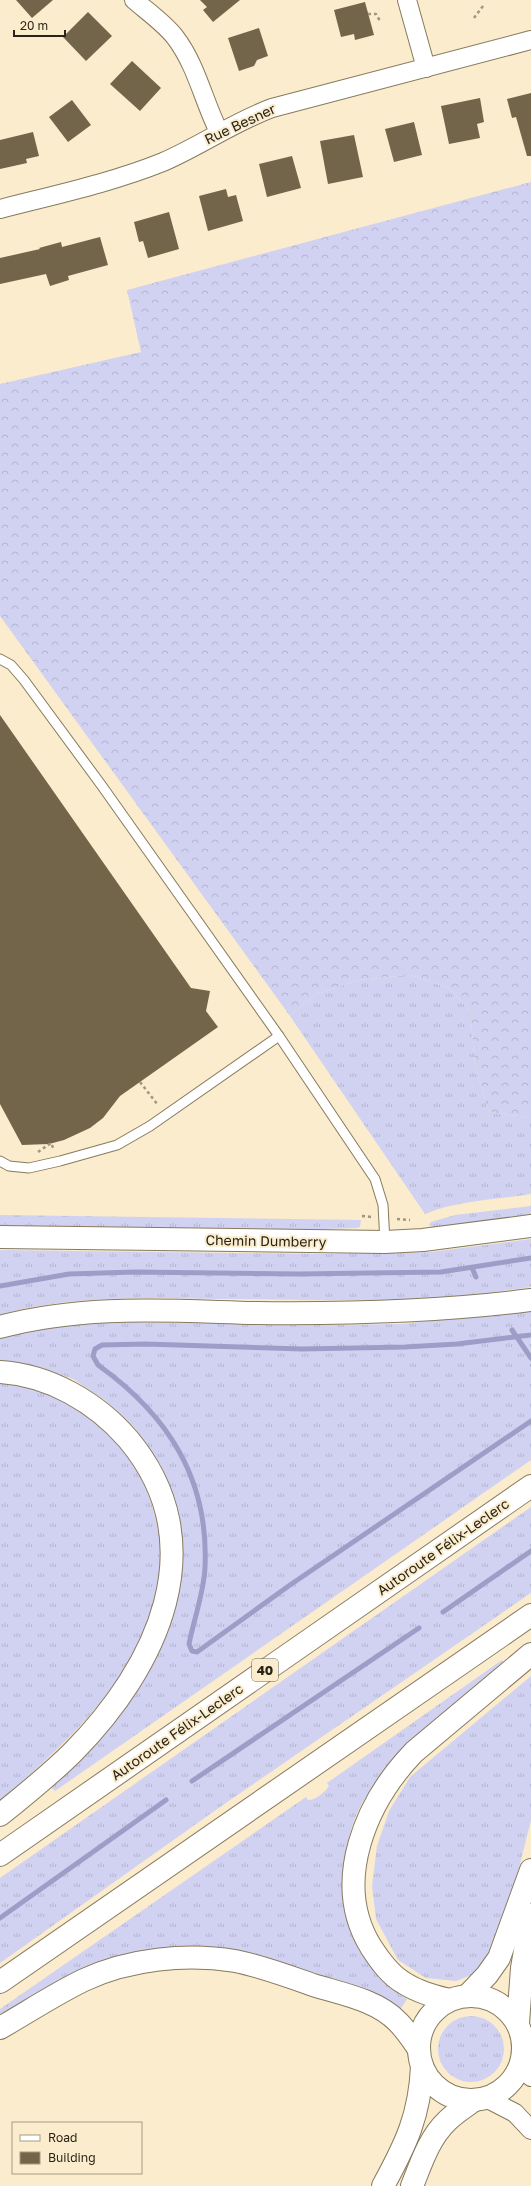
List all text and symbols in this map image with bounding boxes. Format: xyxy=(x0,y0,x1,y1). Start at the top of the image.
scale bar xyxy=(14,12,65,38)
text: 20 m xyxy=(20,18,48,33)
street label: Rue Besner xyxy=(202,99,279,147)
street label: Chemin Dumberry xyxy=(205,1231,327,1250)
street label: Autoroute Félix-Leclerc xyxy=(374,1494,512,1599)
road number: 40 xyxy=(252,1659,278,1681)
street label: Autoroute Félix-Leclerc xyxy=(108,1679,246,1784)
legend xyxy=(12,2122,142,2174)
text: Road xyxy=(48,2130,77,2145)
text: Building xyxy=(48,2150,96,2165)

